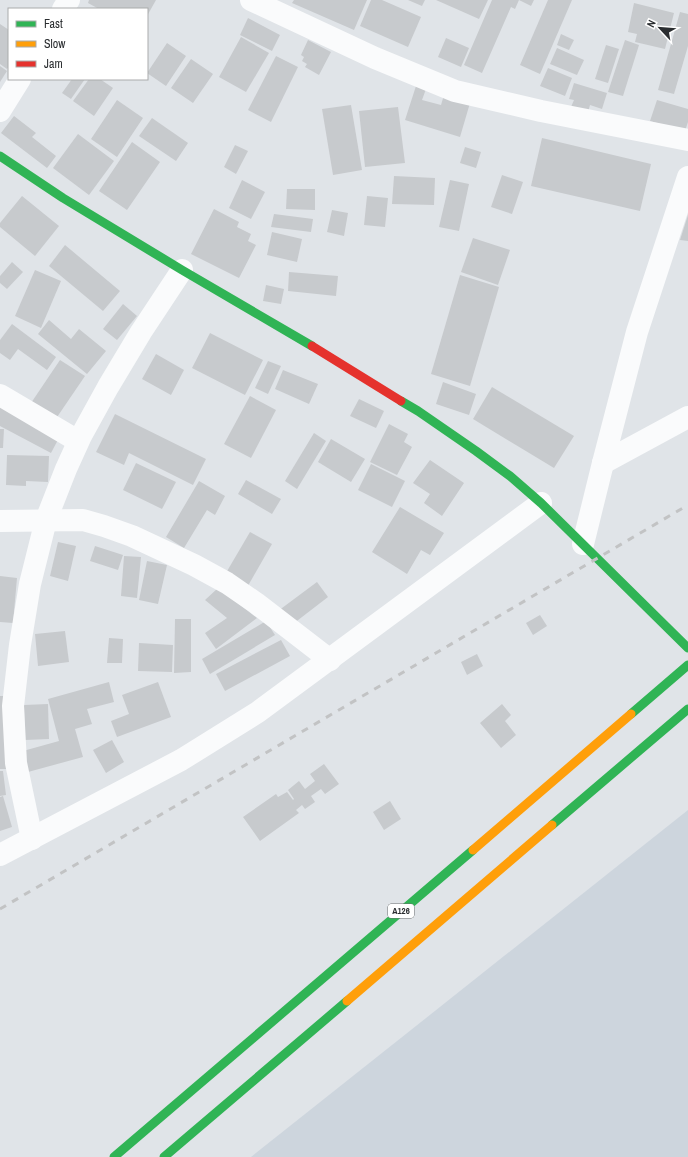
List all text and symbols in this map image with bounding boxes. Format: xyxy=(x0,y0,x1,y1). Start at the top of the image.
legend xyxy=(8,8,148,80)
north arrow xyxy=(640,8,680,48)
text: Fast xyxy=(44,16,63,32)
text: N xyxy=(643,18,659,30)
text: Slow xyxy=(44,36,66,52)
text: Jam xyxy=(44,56,63,72)
road number: A126 xyxy=(388,904,414,918)

